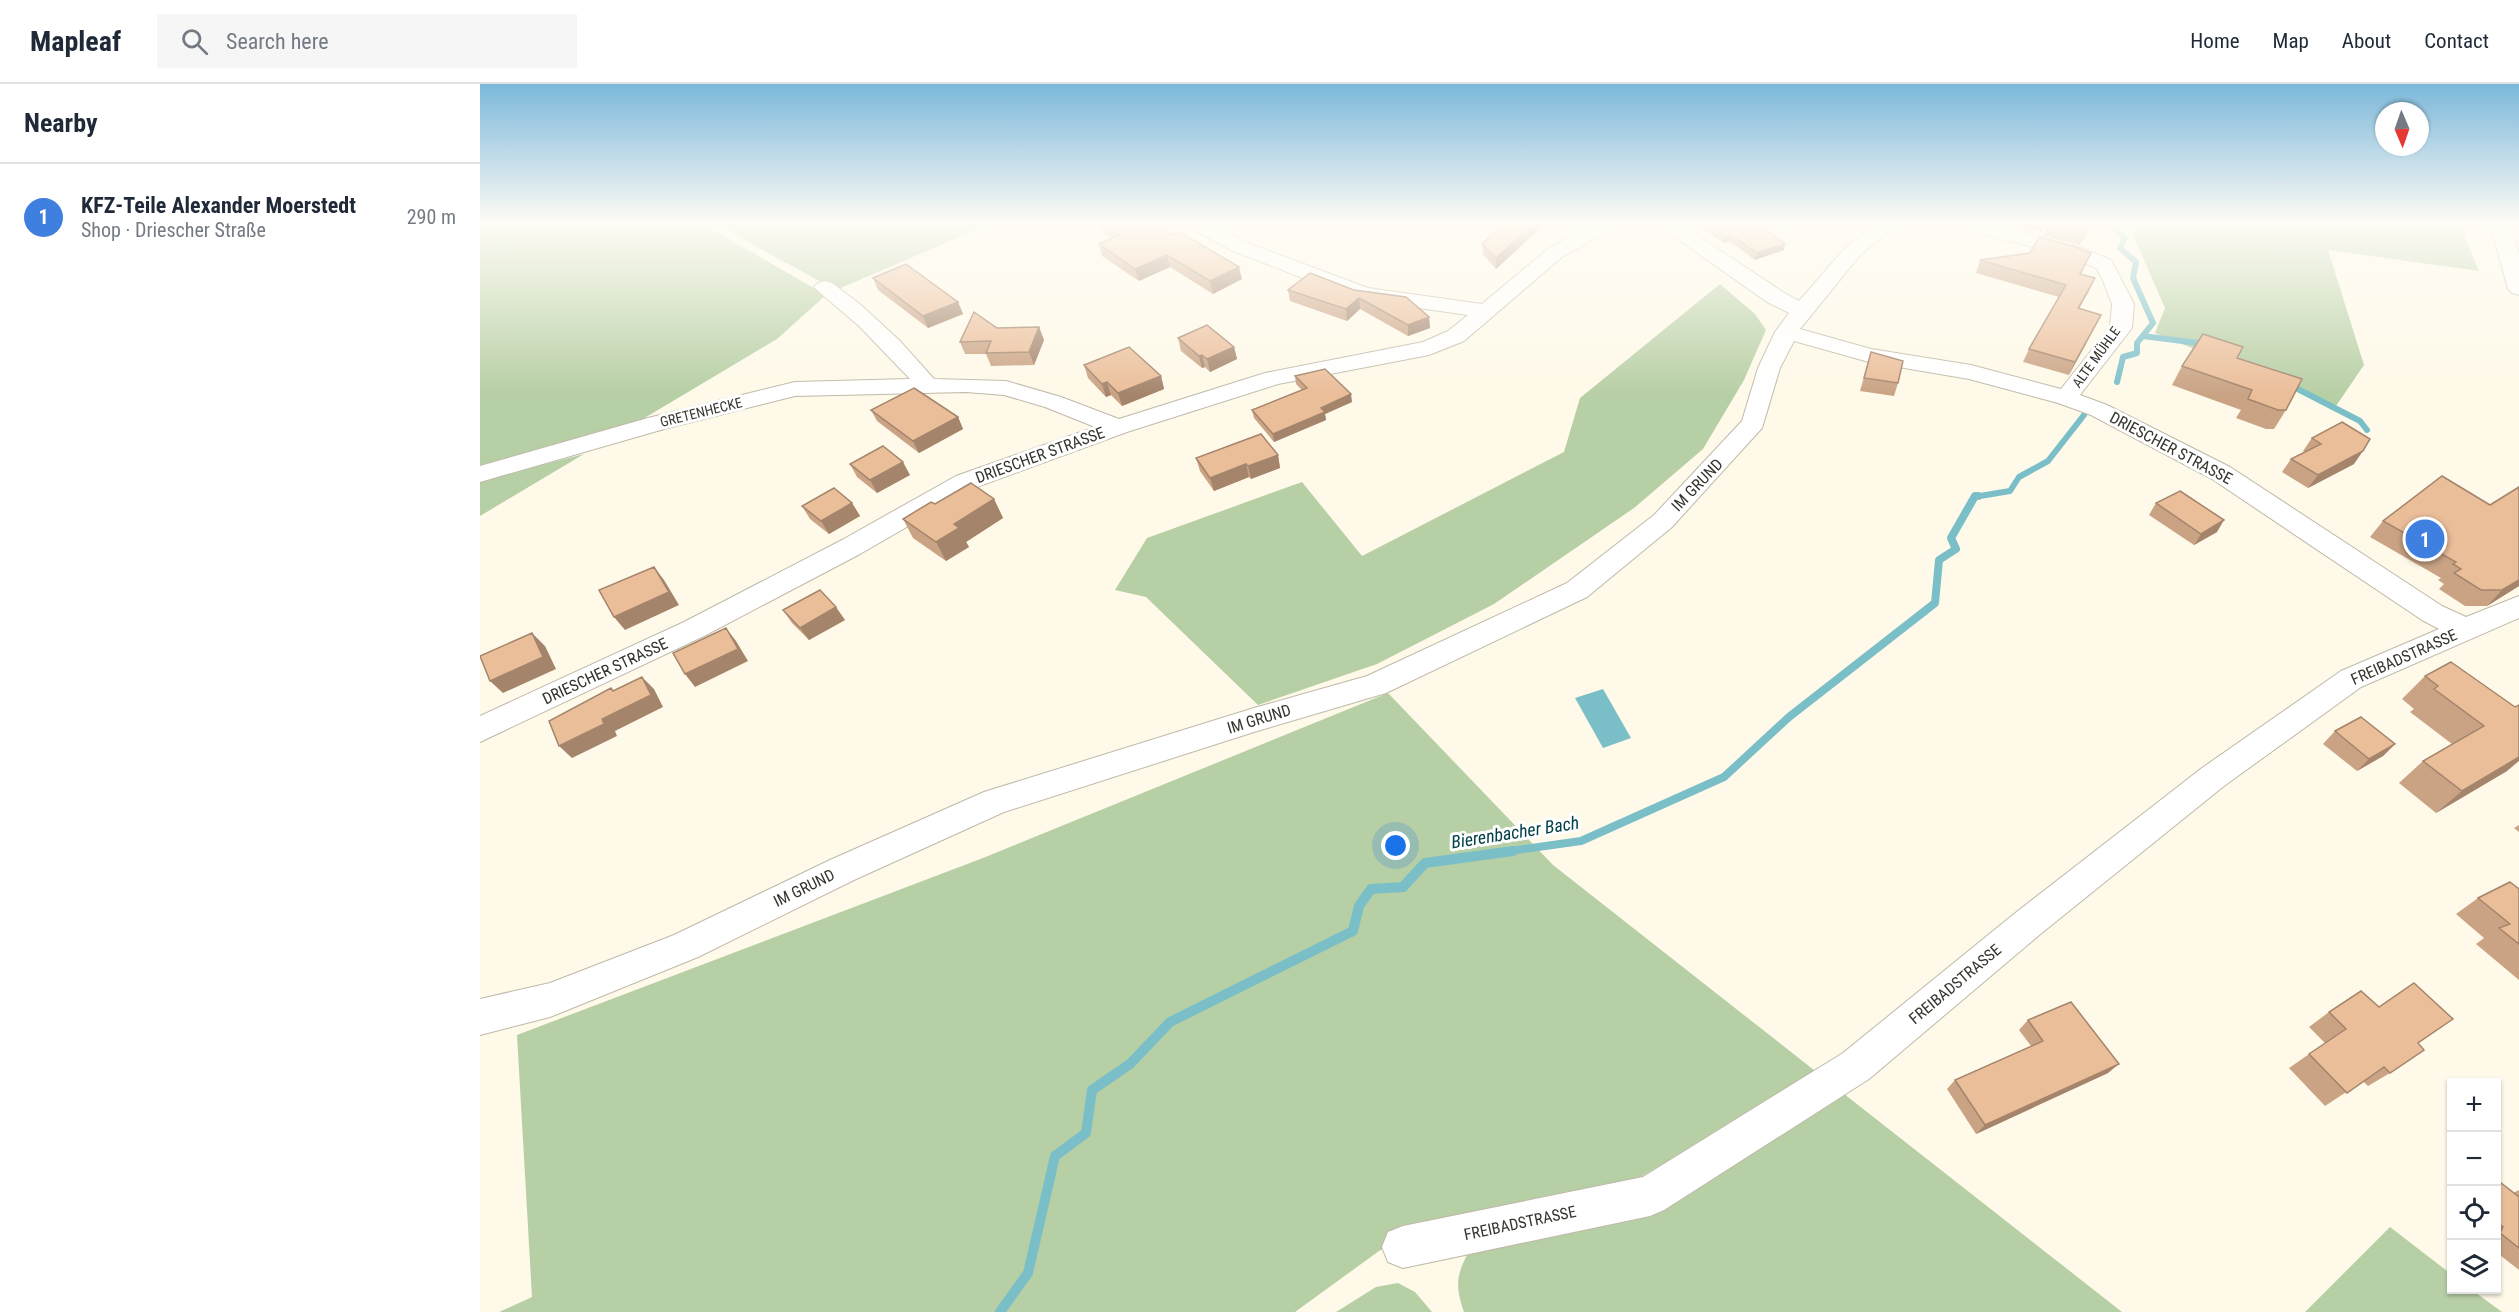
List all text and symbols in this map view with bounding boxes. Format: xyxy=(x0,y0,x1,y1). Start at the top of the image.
search box xyxy=(157,14,577,68)
text: Mapleaf xyxy=(30,25,121,58)
icon: search xyxy=(178,25,211,58)
text: Search here xyxy=(226,29,328,54)
text: Home xyxy=(2190,29,2240,53)
text: Map xyxy=(2273,29,2309,53)
text: About xyxy=(2342,29,2391,53)
text: Contact xyxy=(2424,29,2489,53)
north arrow xyxy=(2375,102,2429,156)
text: Nearby xyxy=(24,108,98,138)
text: KFZ-Teile Alexander Moerstedt xyxy=(81,193,356,218)
text: 1 xyxy=(38,205,49,229)
text: 290 m xyxy=(407,205,456,229)
text: Shop · Driescher Straße xyxy=(81,218,266,242)
street label: ALTE MÜHLE xyxy=(2069,324,2123,390)
street label: GRETENHECKE xyxy=(658,394,744,430)
street label: DRIESCHER STRASSE xyxy=(2107,408,2235,488)
street label: DRIESCHER STRASSE xyxy=(973,423,1107,487)
street label: IM GRUND xyxy=(1667,455,1727,515)
pin: 1 xyxy=(2406,516,2444,562)
street label: FREIBADSTRASSE xyxy=(2348,625,2460,689)
street label: DRIESCHER STRASSE xyxy=(539,634,671,708)
street label: IM GRUND xyxy=(1225,700,1293,738)
water label: Bierenbacher Bach xyxy=(1450,812,1580,852)
your location xyxy=(1381,831,1410,860)
street label: IM GRUND xyxy=(770,865,838,911)
street label: FREIBADSTRASSE xyxy=(1905,940,2005,1028)
map controls xyxy=(2447,1078,2501,1294)
button: + xyxy=(2447,1078,2501,1132)
button: − xyxy=(2447,1132,2501,1186)
button: locate xyxy=(2447,1186,2501,1240)
street label: FREIBADSTRASSE xyxy=(1462,1202,1578,1244)
button: layers xyxy=(2447,1240,2501,1294)

